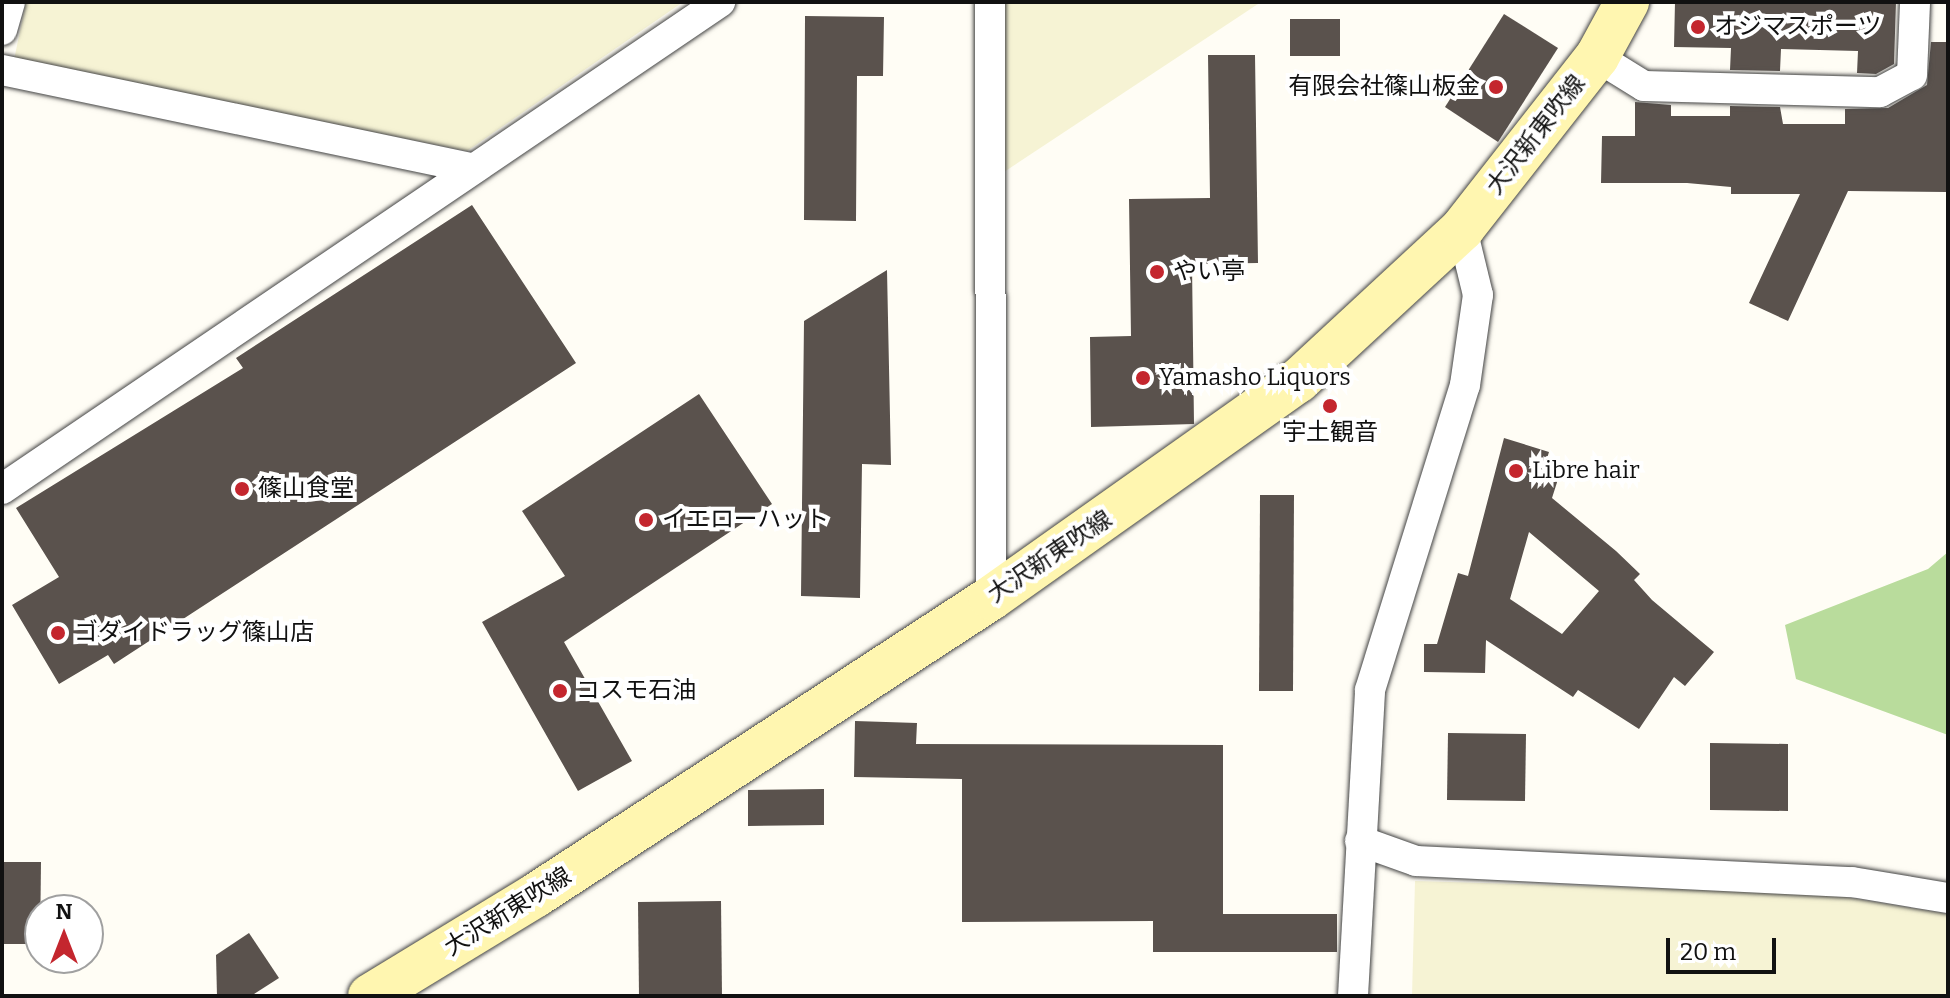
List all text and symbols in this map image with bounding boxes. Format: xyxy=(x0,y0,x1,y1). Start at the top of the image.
place label: オジマスポーツ xyxy=(1714,13,1882,41)
marker: オジマスポーツ xyxy=(1689,18,1707,36)
street label: 大沢新東吹線 xyxy=(1480,69,1592,201)
place label: 有限会社篠山板金 xyxy=(1288,73,1480,101)
marker: 有限会社篠山板金 xyxy=(1487,78,1505,96)
place label: やい亭 xyxy=(1173,258,1245,286)
marker: やい亭 xyxy=(1148,263,1166,281)
place label: Yamasho Liquors xyxy=(1159,364,1351,392)
marker: Yamasho Liquors xyxy=(1134,369,1152,387)
marker: 宇土観音 xyxy=(1321,397,1339,415)
place label: 宇土観音 xyxy=(1282,419,1378,447)
place label: Libre hair xyxy=(1532,457,1640,485)
marker: Libre hair xyxy=(1507,462,1525,480)
place label: 篠山食堂 xyxy=(258,475,354,503)
marker: 篠山食堂 xyxy=(233,480,251,498)
street label: 大沢新東吹線 xyxy=(982,505,1118,609)
place label: イエローハット xyxy=(662,506,830,534)
marker: イエローハット xyxy=(637,511,655,529)
place label: ゴダイドラッグ篠山店 xyxy=(74,619,314,647)
marker: ゴダイドラッグ篠山店 xyxy=(49,624,67,642)
place label: コスモ石油 xyxy=(576,677,696,705)
marker: コスモ石油 xyxy=(551,682,569,700)
street label: 大沢新東吹線 xyxy=(439,862,577,962)
north arrow xyxy=(24,894,104,974)
text: N xyxy=(56,898,72,925)
scale bar xyxy=(1670,922,1780,972)
text: 20 m xyxy=(1680,938,1736,966)

